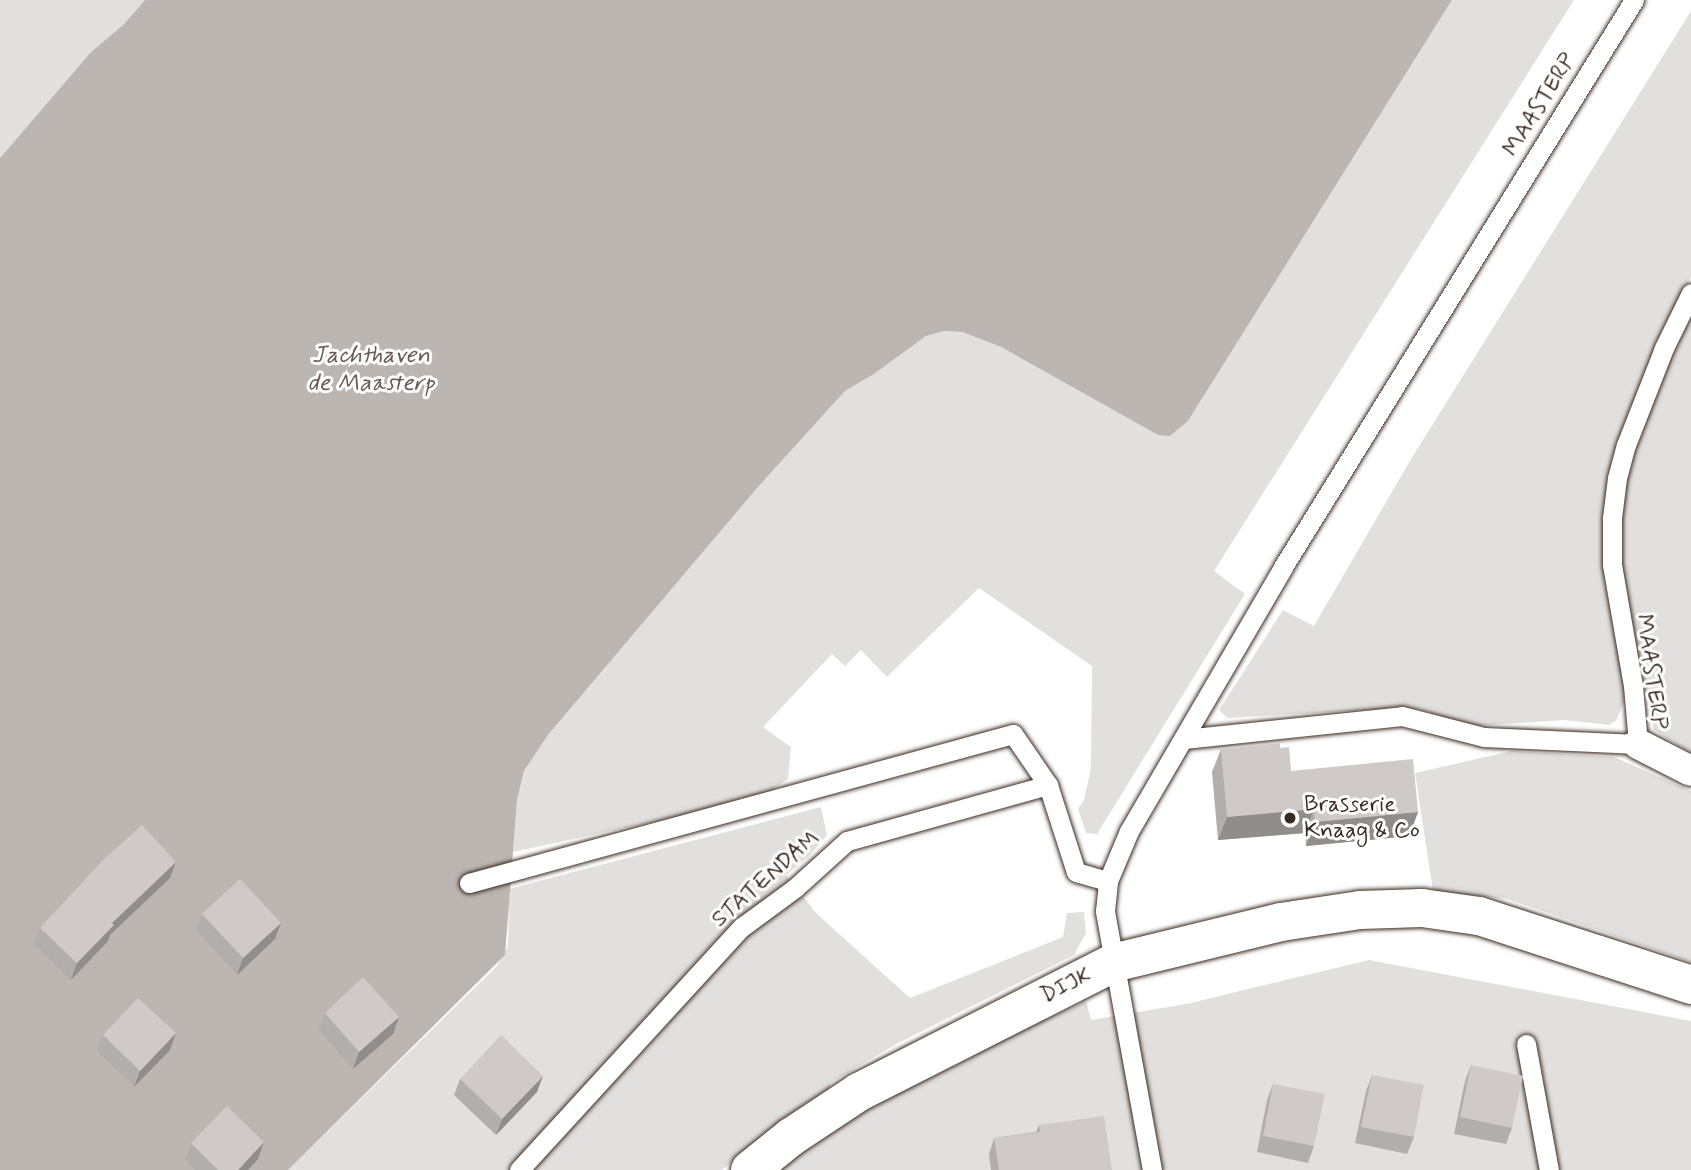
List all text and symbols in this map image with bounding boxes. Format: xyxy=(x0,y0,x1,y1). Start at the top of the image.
street label: MAASTERP xyxy=(1497,48,1583,162)
water label: Jachthaven de Maasterp xyxy=(309,342,433,398)
street label: MAASTERP xyxy=(1629,612,1673,732)
place label: Brasserie Knaag & Co xyxy=(1304,791,1420,845)
marker: Brasserie Knaag & Co xyxy=(1282,810,1298,826)
street label: STATENDAM xyxy=(706,824,826,934)
street label: DIJK xyxy=(1036,962,1096,1010)

